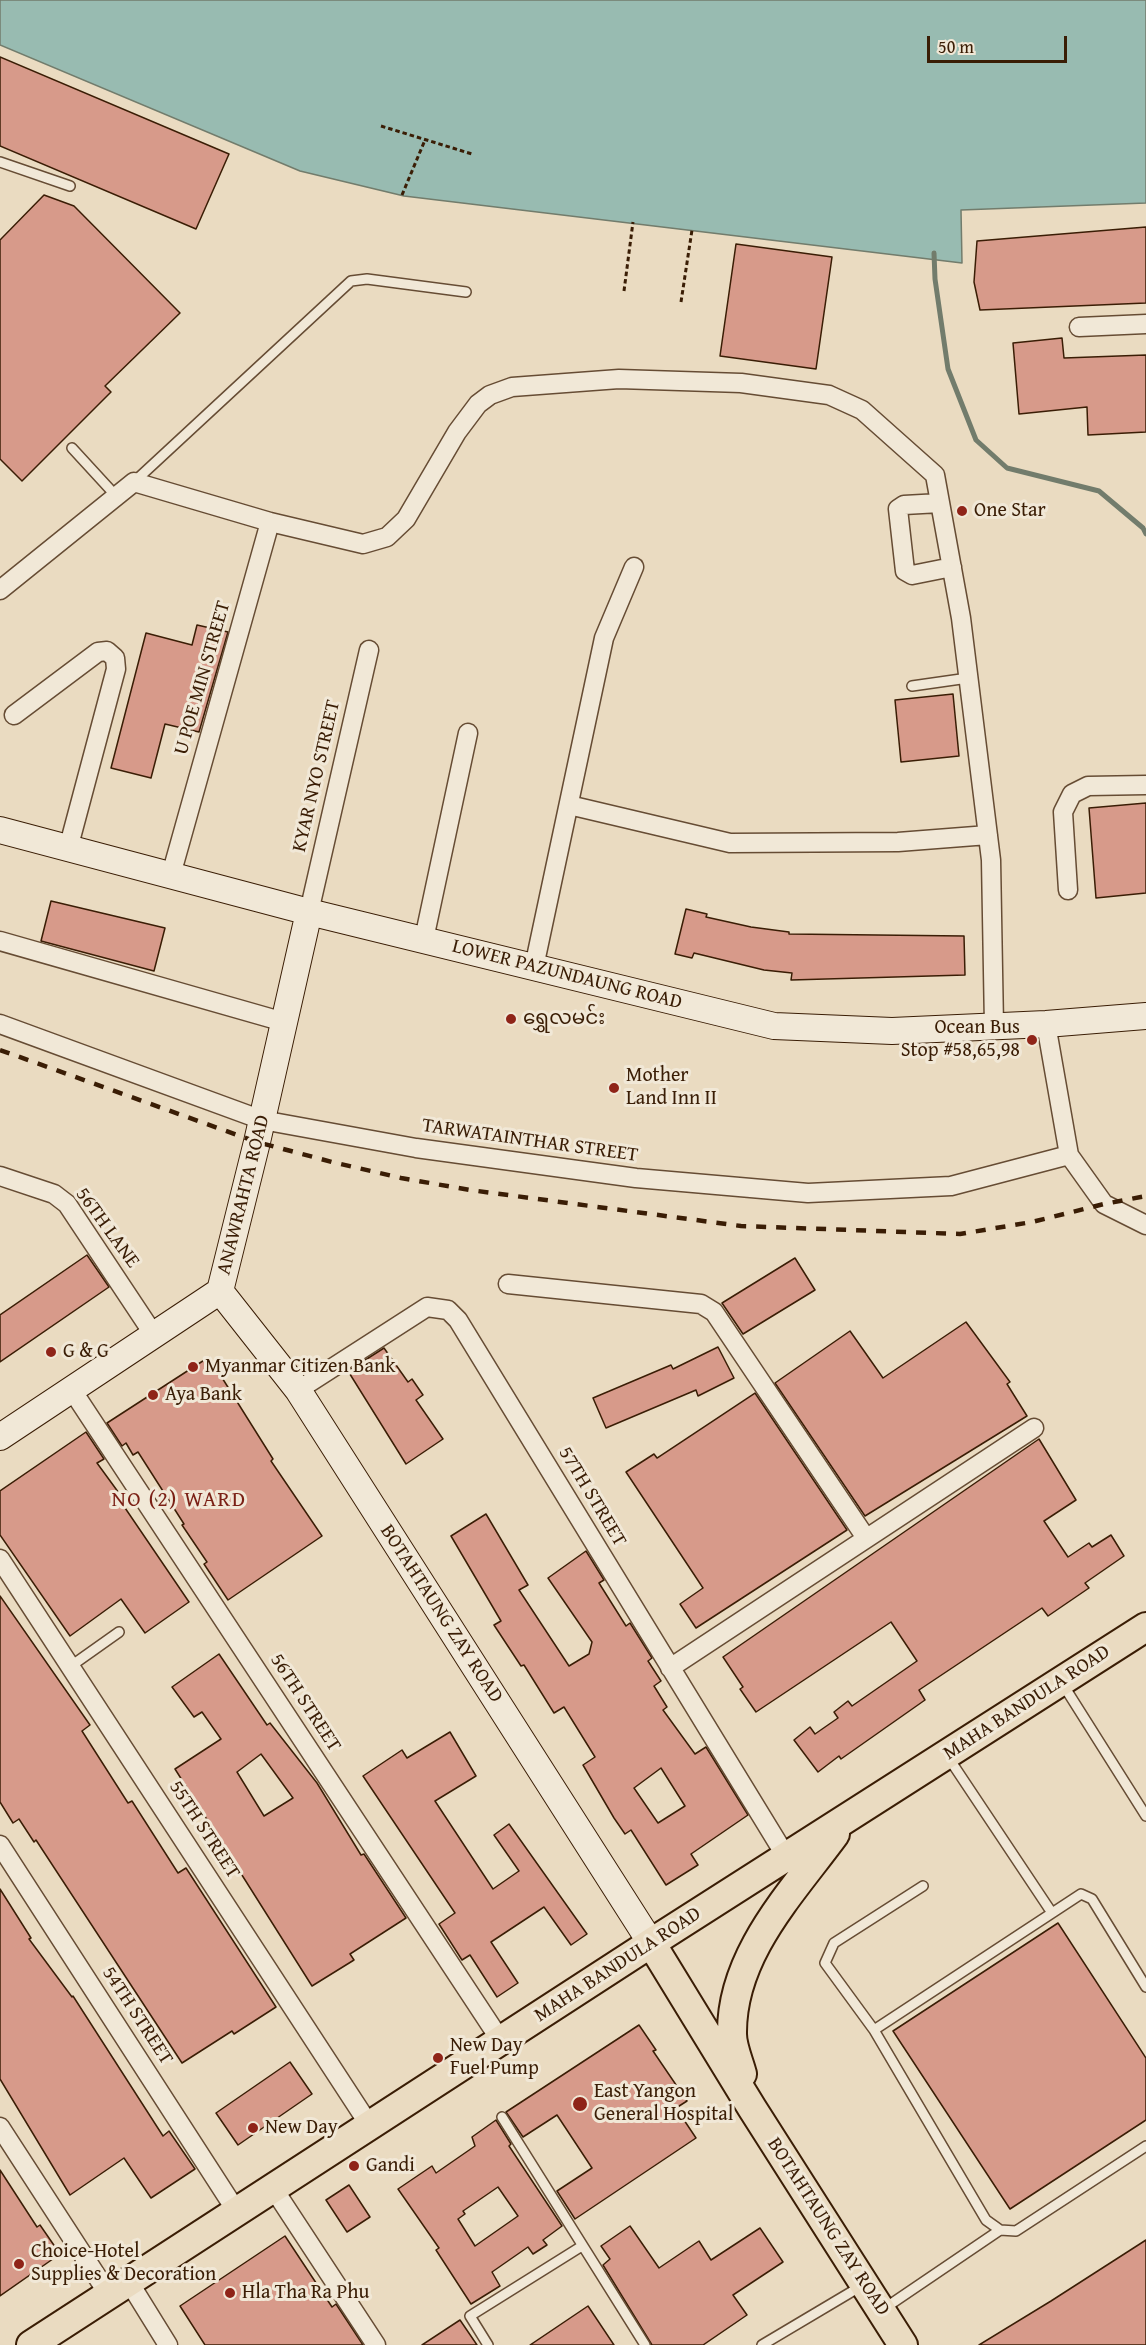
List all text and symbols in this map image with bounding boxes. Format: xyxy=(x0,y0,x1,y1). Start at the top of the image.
scale bar xyxy=(930,24,1070,62)
text: 50 m xyxy=(938,33,974,60)
place label: One Star xyxy=(974,499,1046,523)
marker: One Star xyxy=(955,504,969,518)
street label: U POE MIN STREET xyxy=(170,598,236,758)
street label: KYAR NYO STREET xyxy=(288,698,346,854)
street label: LOWER PAZUNDAUNG ROAD xyxy=(449,935,685,1015)
place label: ရွှေလမင်း xyxy=(523,1007,605,1031)
marker: ရွှေလမင်း xyxy=(504,1012,518,1026)
place label: Ocean Bus Stop #58,65,98 xyxy=(901,1016,1020,1063)
marker: Ocean Bus Stop #58,65,98 xyxy=(1025,1033,1039,1047)
place label: Mother Land Inn II xyxy=(626,1064,717,1111)
marker: Mother Land Inn II xyxy=(607,1081,621,1095)
street label: ANAWRAHTA ROAD xyxy=(213,1113,275,1277)
street label: TARWATAINTHAR STREET xyxy=(421,1114,639,1168)
street label: 56TH LANE xyxy=(70,1183,144,1273)
place label: G & G xyxy=(63,1340,109,1364)
marker: G & G xyxy=(44,1345,58,1359)
place label: Myanmar Citizen Bank xyxy=(205,1355,395,1379)
marker: Myanmar Citizen Bank xyxy=(186,1360,200,1374)
place label: Aya Bank xyxy=(165,1383,242,1407)
marker: Aya Bank xyxy=(146,1388,160,1402)
street label: 57TH STREET xyxy=(553,1443,631,1551)
district label: NO (2) WARD xyxy=(111,1487,247,1513)
street label: BOTAHTAUNG ZAY ROAD xyxy=(374,1520,508,1708)
street label: MAHA BANDULA ROAD xyxy=(939,1640,1115,1766)
street label: 56TH STREET xyxy=(264,1649,346,1757)
street label: 55TH STREET xyxy=(163,1776,245,1884)
street label: MAHA BANDULA ROAD xyxy=(530,1902,706,2028)
street label: 54TH STREET xyxy=(96,1962,178,2070)
place label: New Day Fuel Pump xyxy=(450,2034,539,2081)
marker: New Day Fuel Pump xyxy=(431,2051,445,2065)
place label: East Yangon General Hospital xyxy=(594,2080,733,2127)
marker: East Yangon General Hospital xyxy=(571,2095,589,2113)
place label: New Day xyxy=(265,2116,338,2140)
marker: New Day xyxy=(246,2121,260,2135)
street label: BOTAHTAUNG ZAY ROAD xyxy=(761,2133,895,2321)
place label: Gandi xyxy=(366,2154,415,2178)
marker: Gandi xyxy=(347,2159,361,2173)
place label: Choice-Hotel Supplies & Decoration xyxy=(31,2240,216,2287)
marker: Choice-Hotel Supplies & Decoration xyxy=(12,2257,26,2271)
place label: Hla Tha Ra Phu xyxy=(242,2281,369,2305)
marker: Hla Tha Ra Phu xyxy=(223,2286,237,2300)

